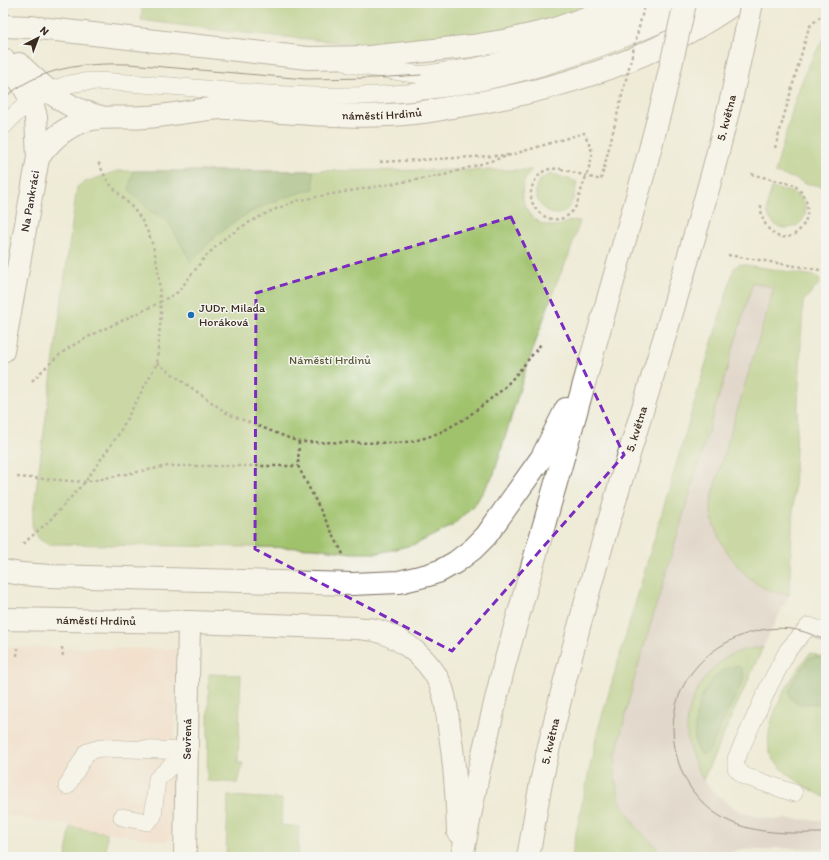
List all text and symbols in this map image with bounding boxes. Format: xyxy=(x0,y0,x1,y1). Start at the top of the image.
north arrow xyxy=(18,18,58,58)
text: N xyxy=(37,24,51,38)
street label: 5. května xyxy=(714,93,739,142)
street label: náměstí Hrdinů xyxy=(342,105,423,123)
street label: Na Pankráci xyxy=(18,169,42,233)
place label: JUDr. Milada Horáková xyxy=(199,301,266,329)
marker: JUDr. Milada Horáková xyxy=(186,310,196,320)
park label: Náměstí Hrdinů xyxy=(289,353,371,367)
street label: 5. května xyxy=(623,404,650,453)
street label: náměstí Hrdinů xyxy=(56,613,136,628)
street label: 5. května xyxy=(538,716,563,766)
street label: Sevřená xyxy=(180,718,194,760)

